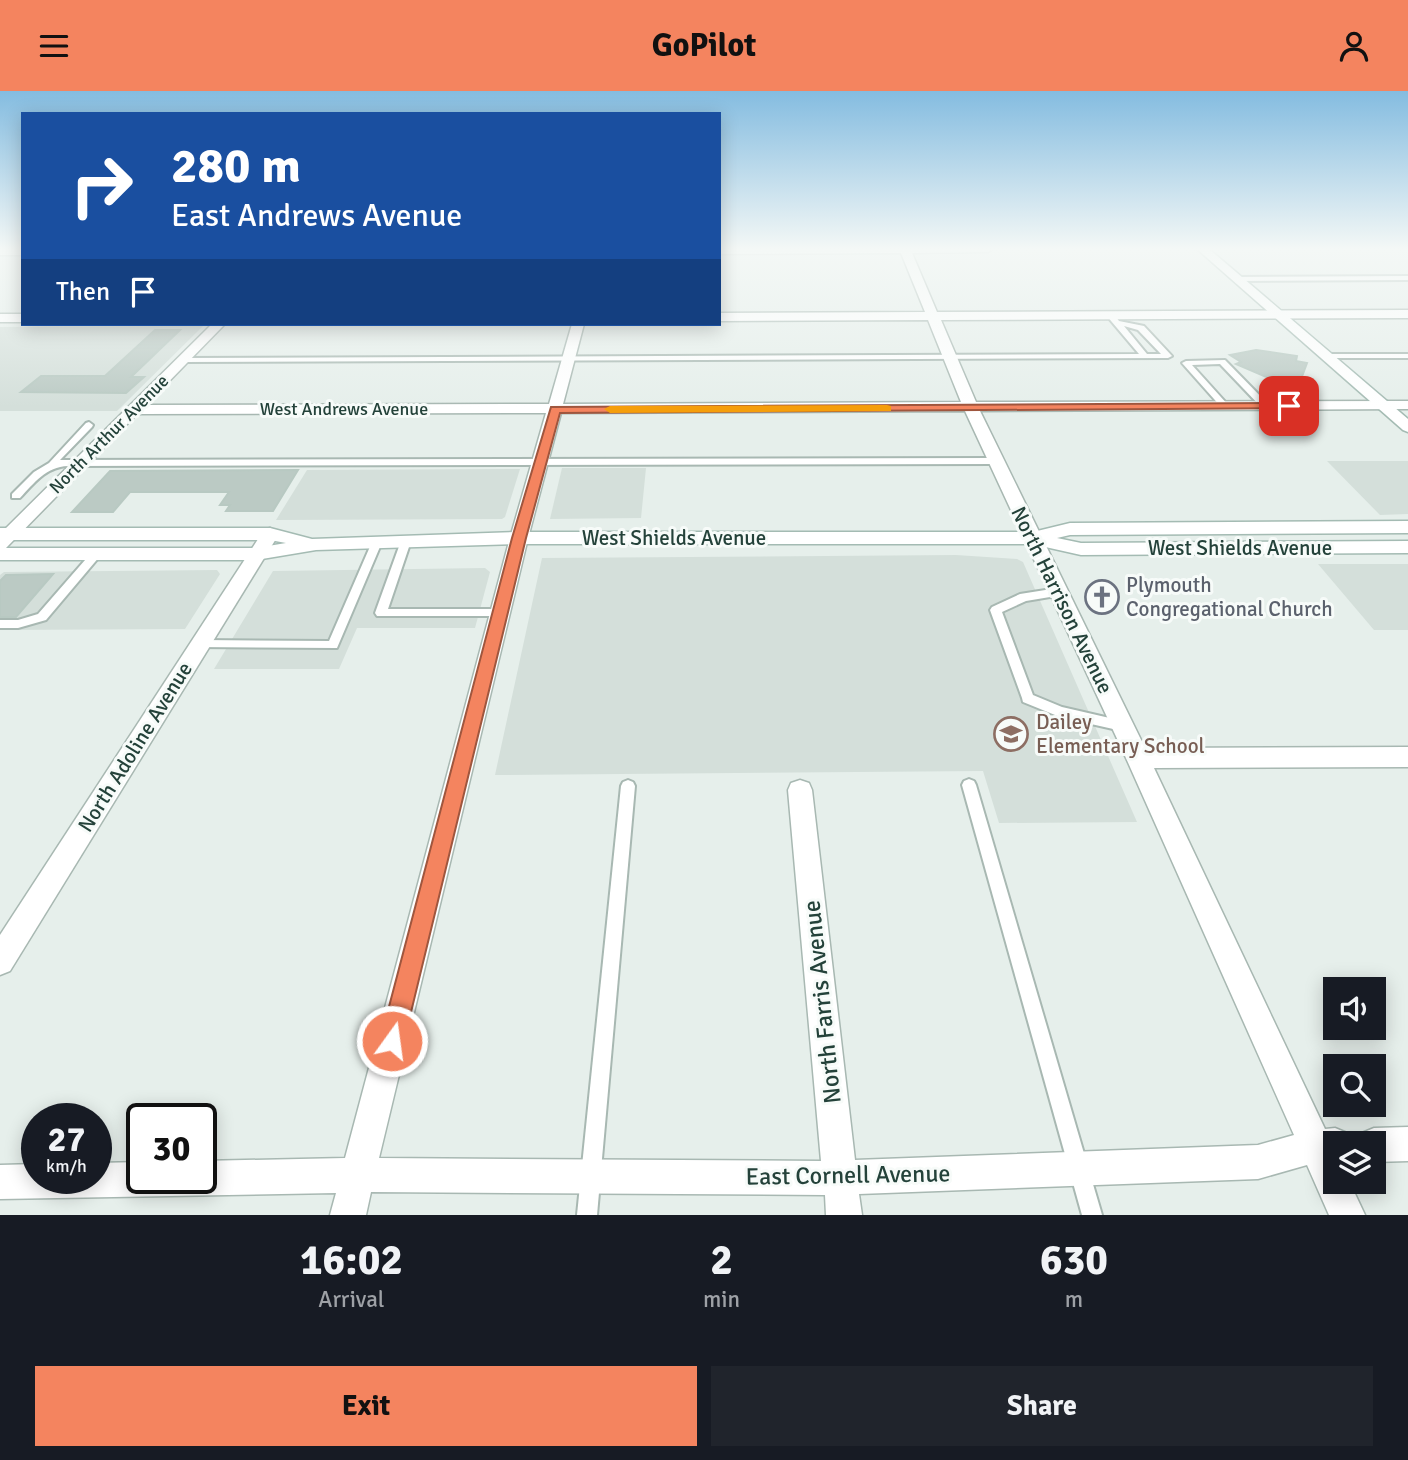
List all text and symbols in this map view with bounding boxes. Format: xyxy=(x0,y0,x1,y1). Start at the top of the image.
text: GoPilot xyxy=(652,26,756,65)
icon: menu xyxy=(35,27,73,65)
icon: person xyxy=(1335,27,1373,65)
text: 280 m xyxy=(171,136,301,196)
icon: right xyxy=(56,140,147,231)
text: East Andrews Avenue xyxy=(171,196,462,235)
icon: arrive xyxy=(124,273,162,311)
text: Then xyxy=(56,276,110,308)
street label: North Arthur Avenue xyxy=(45,370,173,498)
pin xyxy=(1259,376,1319,436)
icon: arrive xyxy=(1270,387,1308,425)
street label: West Andrews Avenue xyxy=(260,398,428,420)
street label: North Harrison Avenue xyxy=(1005,502,1119,698)
street label: West Shields Avenue xyxy=(582,525,766,551)
street label: West Shields Avenue xyxy=(1148,535,1332,561)
place label: Plymouth Congregational Church xyxy=(1126,572,1333,622)
church icon: Plymouth Congregational Church xyxy=(1083,578,1121,616)
street label: North Adoline Avenue xyxy=(72,657,198,837)
place label: Dailey Elementary School xyxy=(1036,709,1205,759)
school or university icon: Dailey Elementary School xyxy=(992,715,1030,753)
street label: North Farris Avenue xyxy=(796,899,848,1105)
map controls xyxy=(1323,977,1386,1194)
button: sound xyxy=(1323,977,1386,1040)
position arrow xyxy=(355,1004,429,1078)
button: search xyxy=(1323,1054,1386,1117)
speed limit sign: 30 xyxy=(126,1103,217,1194)
text: 27 xyxy=(48,1118,85,1161)
button: layers xyxy=(1323,1131,1386,1194)
text: km/h xyxy=(46,1155,87,1177)
street label: East Cornell Avenue xyxy=(745,1158,951,1192)
text: 16:02 xyxy=(300,1235,403,1286)
text: 2 xyxy=(710,1235,733,1286)
text: 630 xyxy=(1040,1235,1108,1286)
text: Arrival xyxy=(318,1285,385,1314)
text: min xyxy=(703,1285,740,1314)
text: m xyxy=(1065,1285,1083,1314)
button: Exit xyxy=(35,1366,697,1446)
button: Share xyxy=(711,1366,1373,1446)

